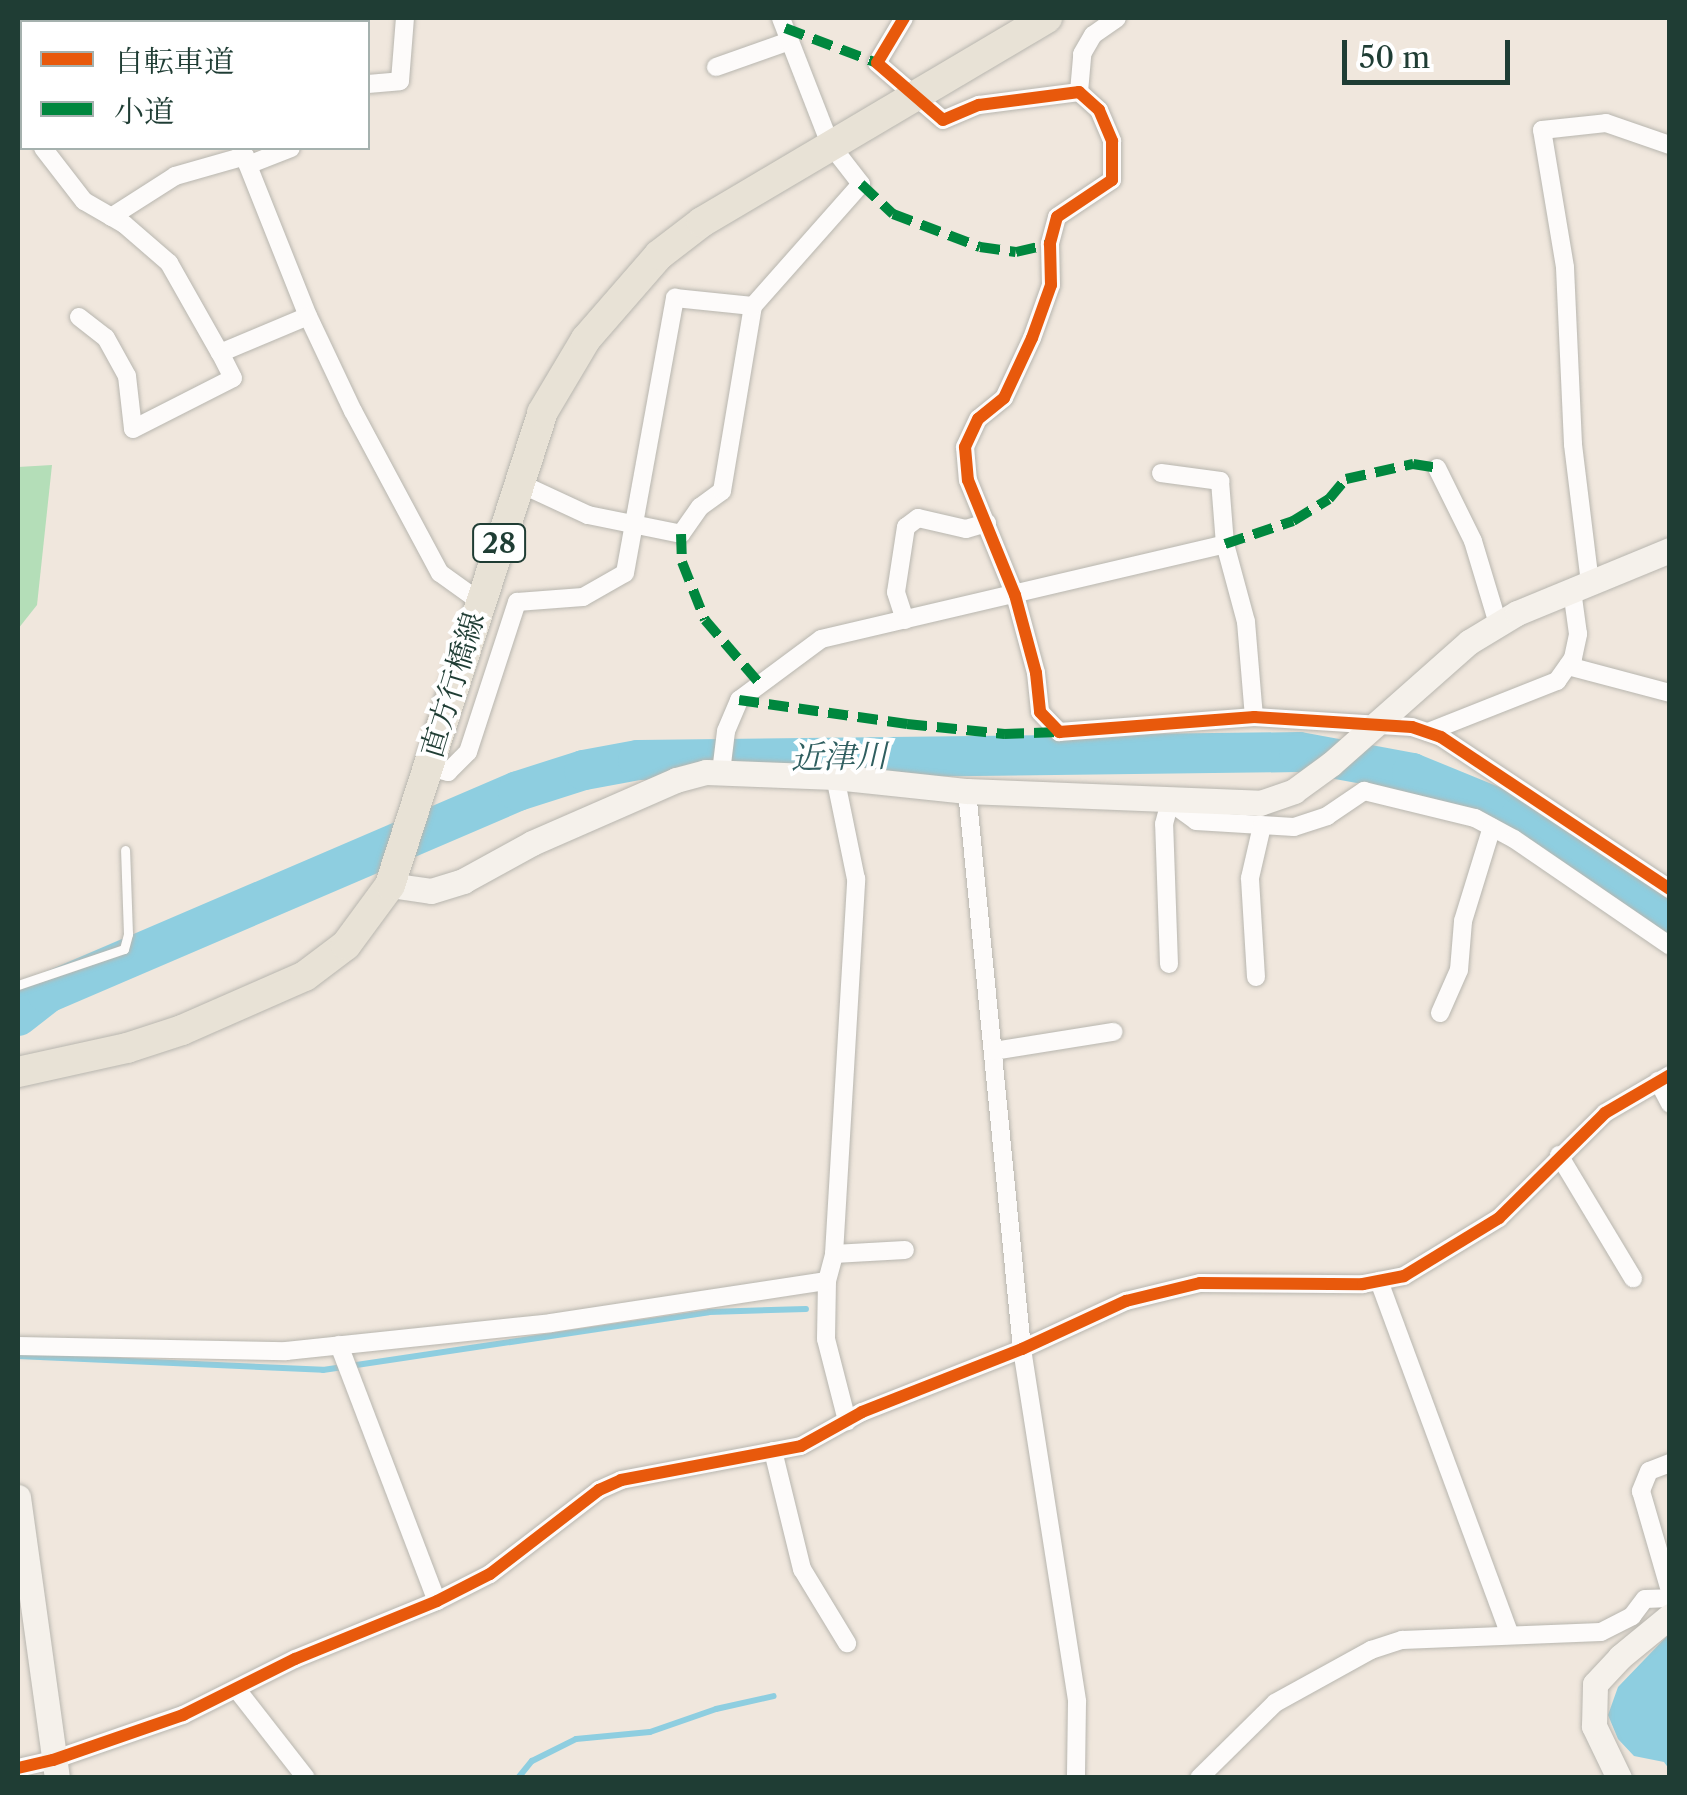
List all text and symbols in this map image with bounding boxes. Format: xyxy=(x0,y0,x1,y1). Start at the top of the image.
legend xyxy=(20,20,370,150)
scale bar xyxy=(1347,20,1514,82)
text: 50 m xyxy=(1359,39,1430,76)
text: 自転車道 xyxy=(114,43,234,80)
text: 小道 xyxy=(114,93,174,130)
road number: 28 xyxy=(472,520,526,566)
street label: 直方行橋線 xyxy=(414,608,492,762)
water label: 近津川 xyxy=(791,737,887,777)

